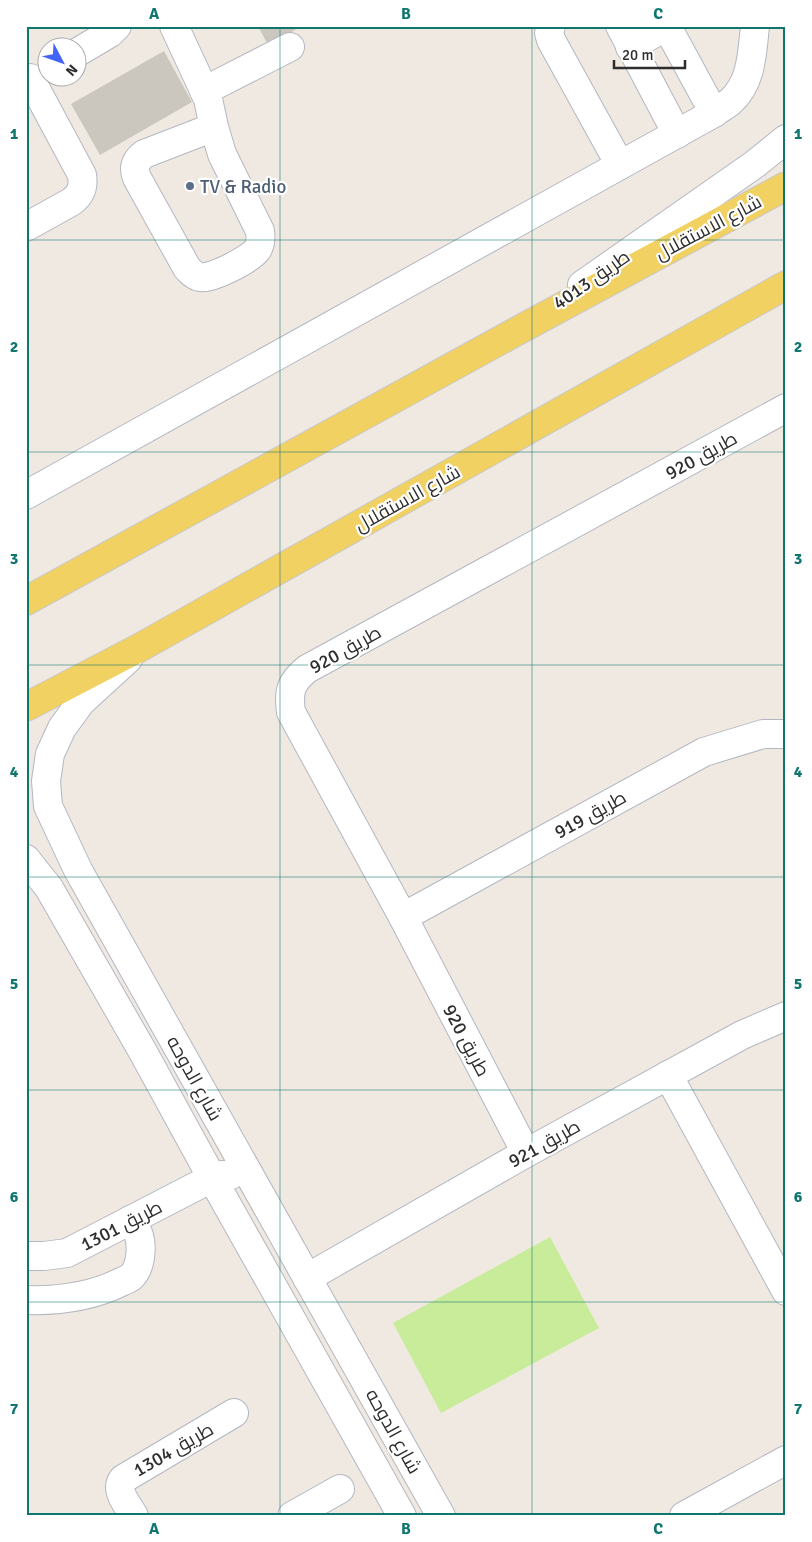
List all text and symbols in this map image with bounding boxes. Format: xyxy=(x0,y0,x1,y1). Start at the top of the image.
text: A xyxy=(149,4,160,24)
text: B xyxy=(401,4,411,24)
text: C xyxy=(653,4,663,24)
north arrow xyxy=(38,38,88,88)
scale bar xyxy=(614,38,686,70)
text: 20 m xyxy=(622,46,653,64)
text: N xyxy=(62,61,81,79)
text: 1 xyxy=(10,124,19,144)
text: 1 xyxy=(794,124,803,144)
place label: TV & Radio xyxy=(200,175,286,199)
marker: TV & Radio xyxy=(184,180,196,192)
street label: شارع الاستقلال xyxy=(651,190,766,267)
street label: طريق 4013 xyxy=(548,245,635,315)
text: 2 xyxy=(10,337,18,357)
text: 2 xyxy=(794,337,802,357)
street label: طريق 920 xyxy=(661,426,742,485)
street label: شارع الاستقلال xyxy=(350,460,465,539)
text: 3 xyxy=(10,549,18,569)
text: 3 xyxy=(794,549,802,569)
street label: طريق 920 xyxy=(305,620,386,679)
text: 4 xyxy=(10,762,19,782)
text: 4 xyxy=(794,762,803,782)
street label: طريق 919 xyxy=(550,785,631,844)
text: 5 xyxy=(10,974,18,994)
text: 5 xyxy=(794,974,802,994)
street label: طريق 920 xyxy=(437,1000,495,1081)
street label: شارع الدوحه xyxy=(160,1032,227,1126)
street label: طريق 921 xyxy=(504,1114,585,1173)
text: 6 xyxy=(10,1187,19,1207)
text: 6 xyxy=(794,1187,803,1207)
street label: طريق 1301 xyxy=(77,1195,166,1257)
street label: شارع الدوحه xyxy=(359,1385,426,1479)
text: 7 xyxy=(10,1399,19,1419)
text: 7 xyxy=(794,1399,803,1419)
street label: طريق 1304 xyxy=(129,1417,218,1482)
text: A xyxy=(149,1519,160,1539)
text: B xyxy=(401,1519,411,1539)
text: C xyxy=(653,1519,663,1539)

